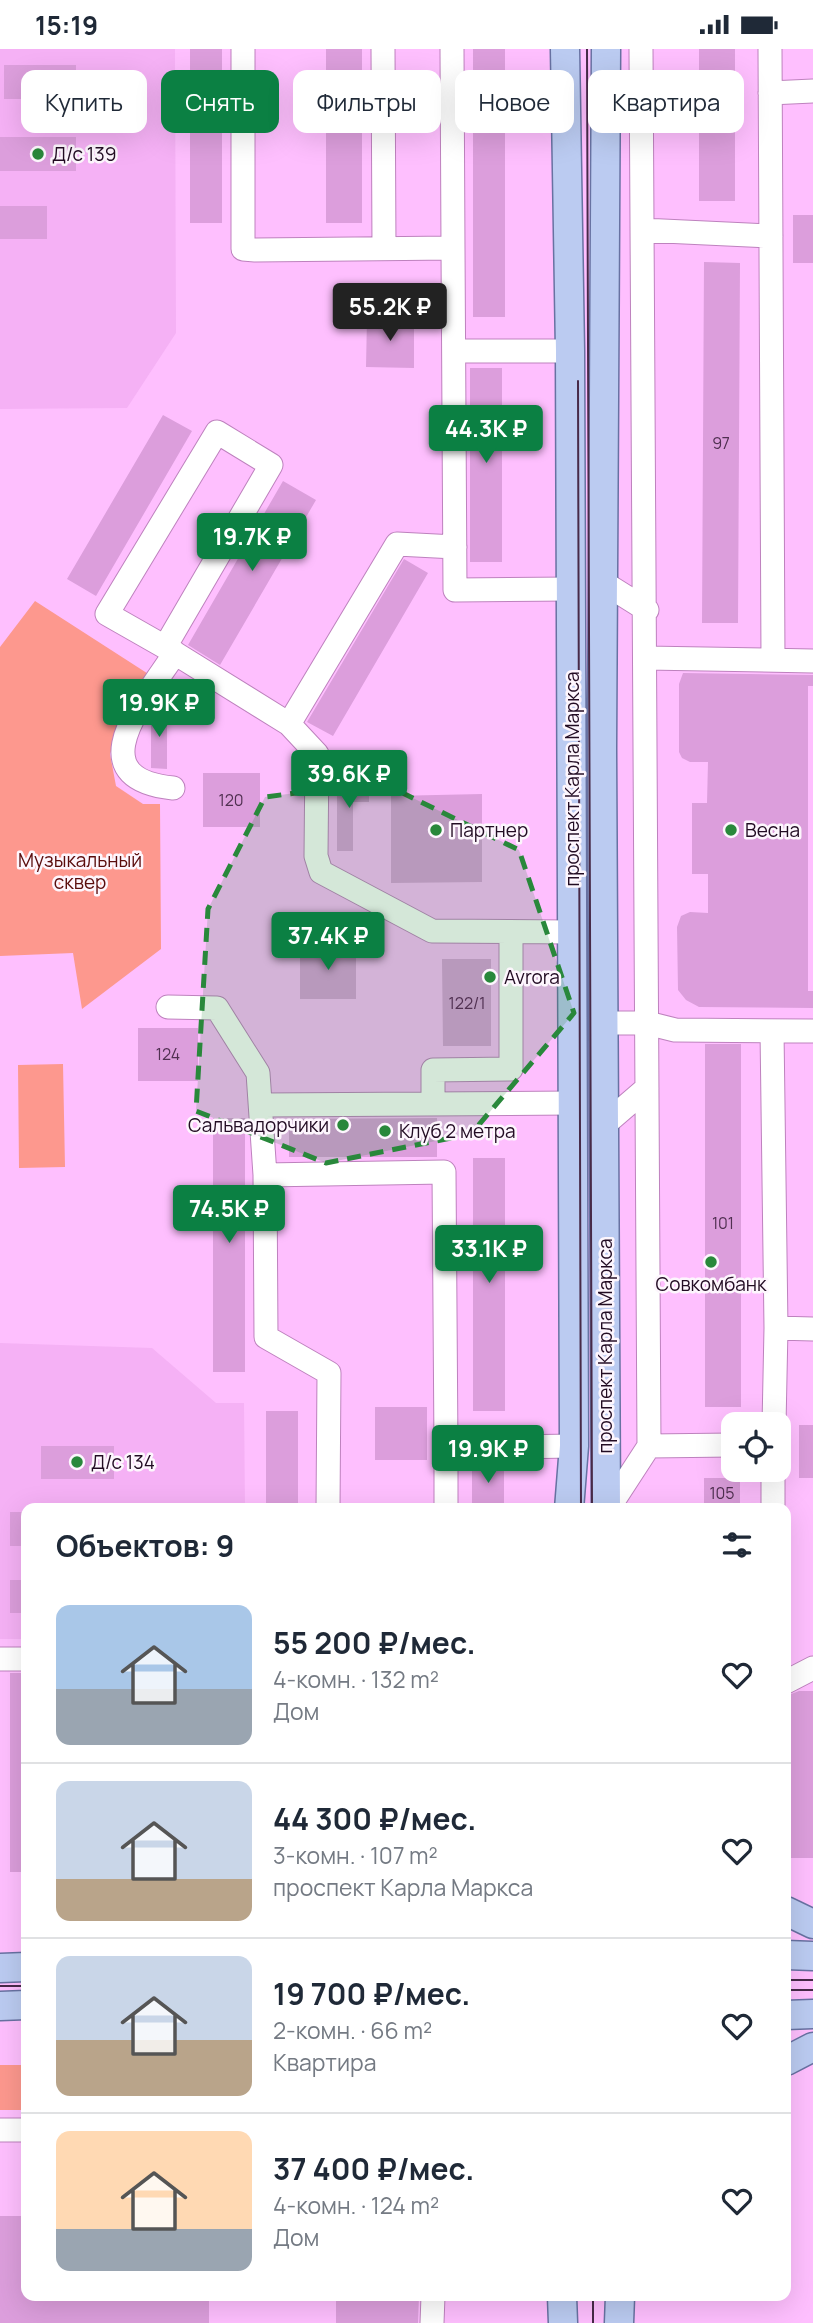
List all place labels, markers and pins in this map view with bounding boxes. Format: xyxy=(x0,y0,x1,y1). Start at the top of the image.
place label: Д/с 139 xyxy=(52,141,116,167)
marker: Д/с 139 xyxy=(30,146,46,162)
pin: 55.2K ₽ xyxy=(325,283,455,343)
pin: 44.3K ₽ xyxy=(421,405,551,465)
pin: 19.7K ₽ xyxy=(187,513,317,573)
pin: 19.9K ₽ xyxy=(94,679,224,739)
pin: 39.6K ₽ xyxy=(284,751,414,810)
place label: Партнер xyxy=(450,817,528,843)
place label: Весна xyxy=(745,817,800,843)
marker: Партнер xyxy=(428,822,444,838)
marker: Весна xyxy=(723,822,739,838)
pin: 37.4K ₽ xyxy=(263,913,393,972)
place label: Avrora xyxy=(504,964,560,990)
marker: Avrora xyxy=(482,969,498,985)
place label: Сальвадорчики xyxy=(188,1112,329,1138)
marker: Сальвадорчики xyxy=(335,1117,351,1133)
place label: Клуб 2 метра xyxy=(399,1118,516,1144)
marker: Клуб 2 метра xyxy=(377,1123,393,1139)
pin: 74.5K ₽ xyxy=(164,1185,294,1245)
pin: 33.1K ₽ xyxy=(424,1225,554,1285)
marker: Совкомбанк xyxy=(703,1254,719,1270)
place label: Совкомбанк xyxy=(656,1271,767,1297)
pin: 19.9K ₽ xyxy=(423,1425,553,1485)
place label: Д/с 134 xyxy=(91,1449,155,1475)
marker: Д/с 134 xyxy=(69,1454,85,1470)

